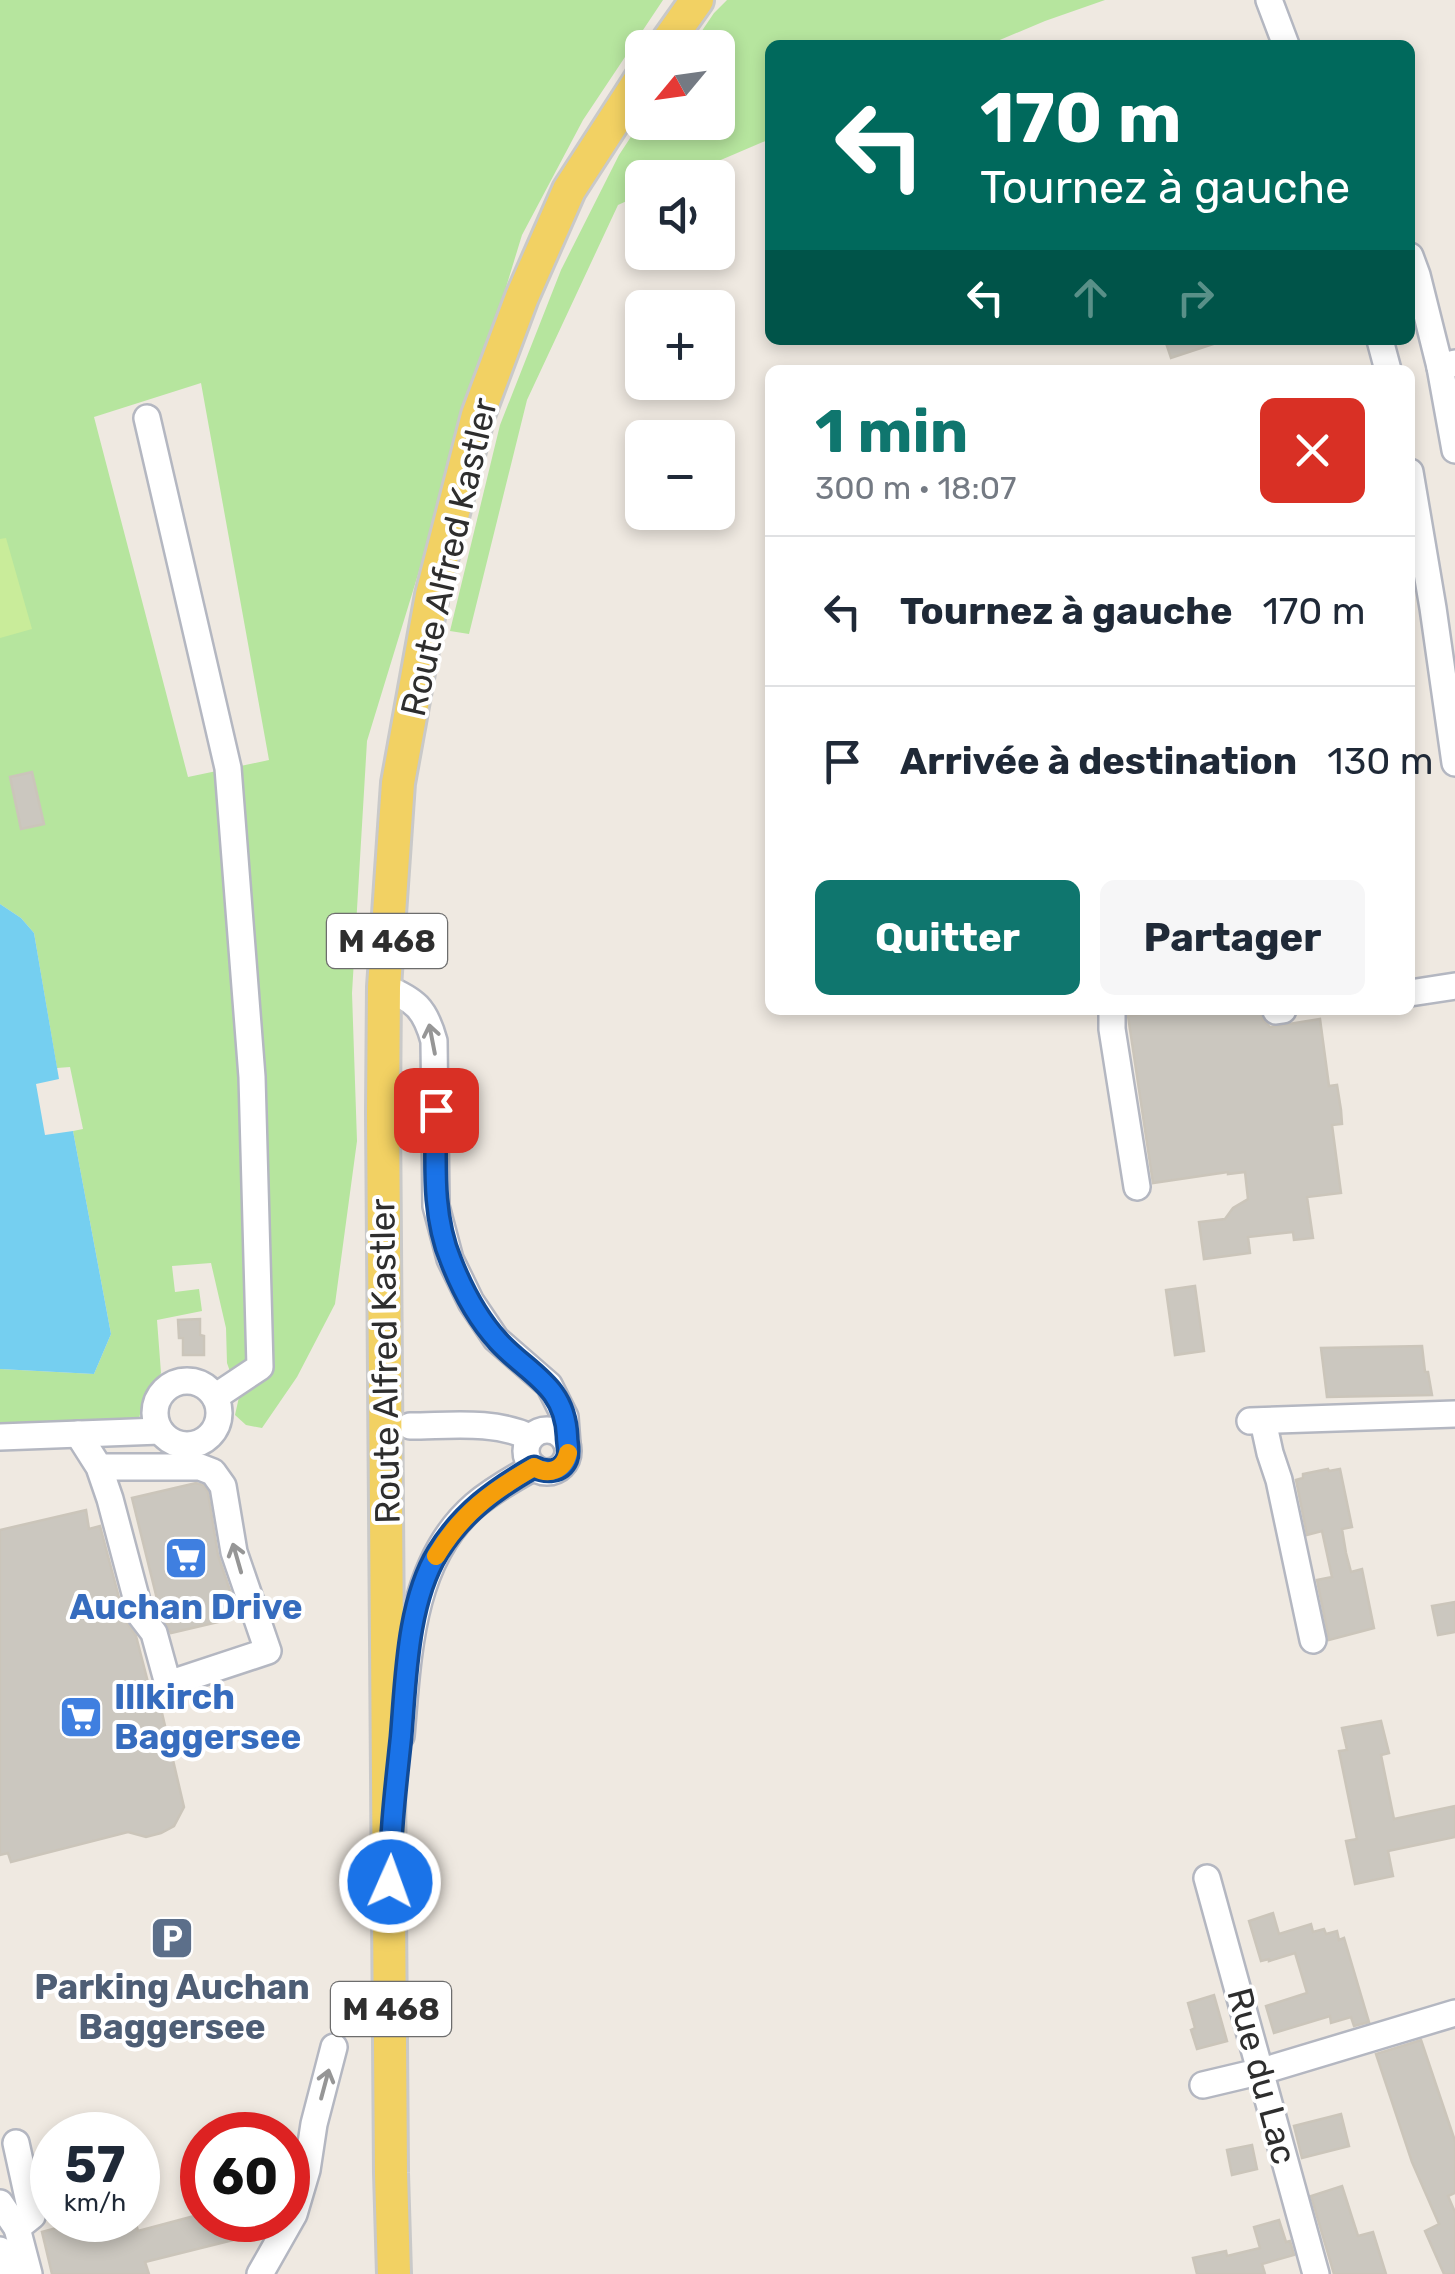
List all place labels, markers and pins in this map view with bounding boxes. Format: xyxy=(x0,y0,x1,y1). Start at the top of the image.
pin xyxy=(394,1068,479,1153)
supermarket icon: Auchan Drive xyxy=(163,1535,209,1581)
place label: Auchan Drive xyxy=(69,1586,303,1628)
place label: Illkirch Baggersee xyxy=(114,1676,301,1758)
supermarket icon: Illkirch Baggersee xyxy=(58,1694,104,1740)
parking icon: Parking Auchan Baggersee xyxy=(149,1915,195,1961)
place label: Parking Auchan Baggersee xyxy=(34,1966,310,2048)

